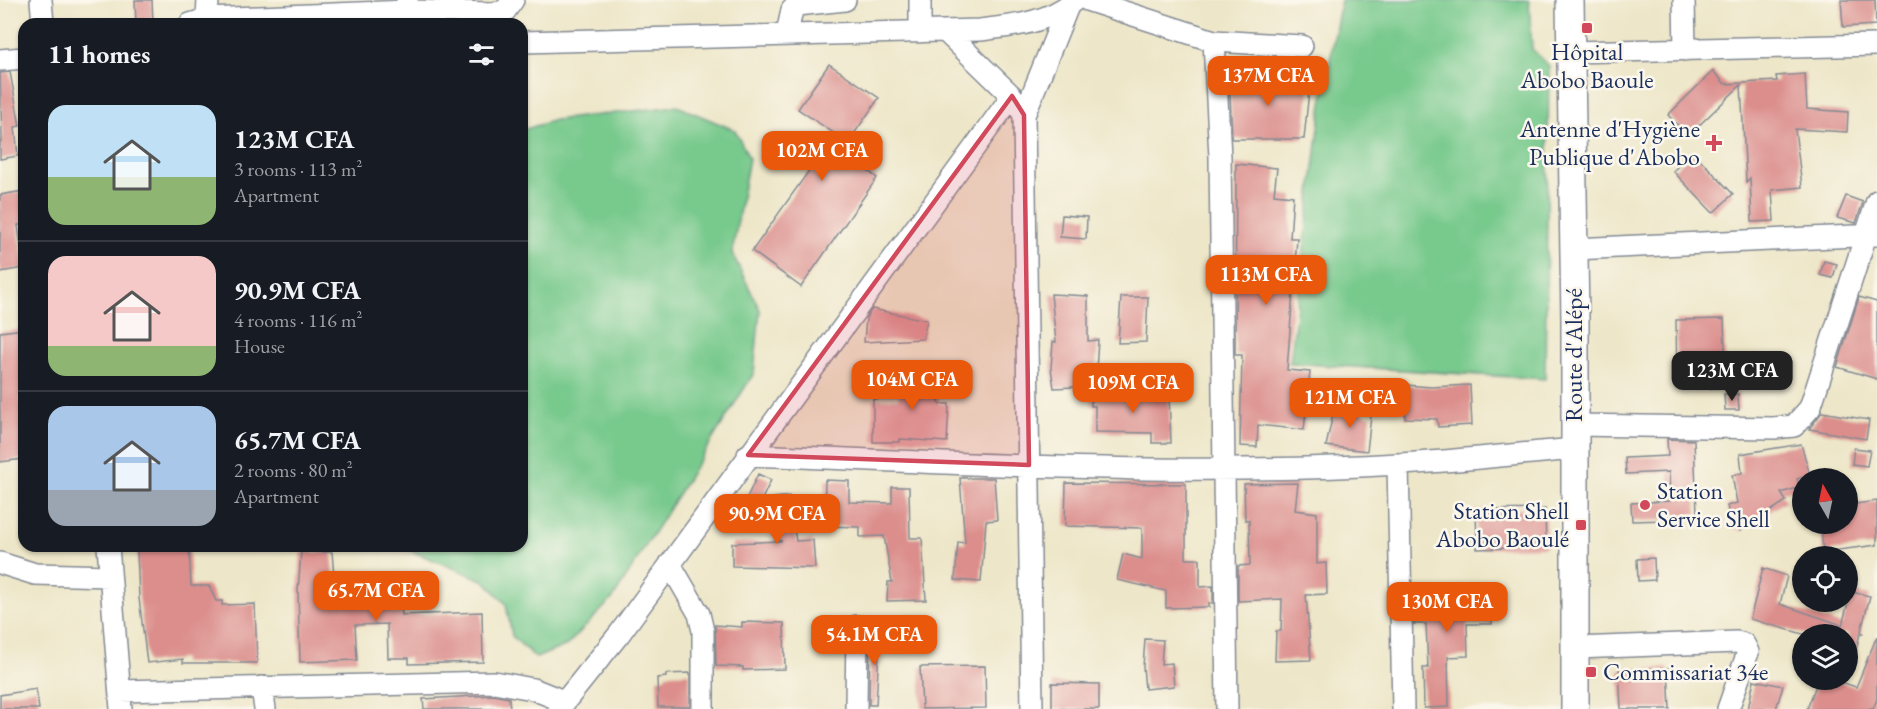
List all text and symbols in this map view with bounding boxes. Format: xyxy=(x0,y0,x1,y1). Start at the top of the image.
marker: Hôpital Abobo Baoule xyxy=(1580,21,1594,35)
place label: Hôpital Abobo Baoule xyxy=(1519,36,1654,95)
text: 11 homes xyxy=(48,37,150,71)
icon: filters xyxy=(465,38,498,71)
pin: 137M CFA xyxy=(1206,56,1330,107)
text: 137M CFA xyxy=(1222,62,1314,88)
place label: Antenne d'Hygiène Publique d'Abobo xyxy=(1519,113,1700,172)
text: 123M CFA xyxy=(234,122,355,156)
icon: home xyxy=(96,129,168,201)
pin: 102M CFA xyxy=(760,131,884,182)
marker: Antenne d'Hygiène Publique d'Abobo xyxy=(1705,134,1723,152)
text: 102M CFA xyxy=(776,137,868,163)
text: 3 rooms · 113 m² xyxy=(234,156,362,182)
text: Apartment xyxy=(234,182,319,208)
pin: 113M CFA xyxy=(1204,255,1328,306)
text: 113M CFA xyxy=(1220,261,1312,287)
text: 90.9M CFA xyxy=(234,273,361,307)
icon: home xyxy=(96,280,168,352)
street label: Route d'Alépé xyxy=(1558,288,1589,422)
text: 4 rooms · 116 m² xyxy=(234,307,362,333)
text: House xyxy=(234,333,285,359)
pin: 123M CFA xyxy=(1670,351,1794,402)
text: 123M CFA xyxy=(1686,357,1778,383)
pin: 104M CFA xyxy=(850,360,974,411)
pin: 109M CFA xyxy=(1071,363,1195,414)
text: 104M CFA xyxy=(866,366,958,392)
text: 109M CFA xyxy=(1087,369,1179,395)
pin: 121M CFA xyxy=(1288,378,1412,429)
text: 121M CFA xyxy=(1304,384,1396,410)
text: 65.7M CFA xyxy=(234,423,361,457)
icon: home xyxy=(96,430,168,502)
text: 2 rooms · 80 m² xyxy=(234,457,353,483)
north arrow xyxy=(1792,468,1858,534)
map controls xyxy=(1792,468,1858,690)
place label: Station Service Shell xyxy=(1657,475,1770,534)
text: Apartment xyxy=(234,483,319,509)
pin: 90.9M CFA xyxy=(708,494,846,545)
place label: Station Shell Abobo Baoulé xyxy=(1435,495,1569,554)
marker: Station Service Shell xyxy=(1638,498,1652,512)
text: 90.9M CFA xyxy=(728,500,826,526)
marker: Station Shell Abobo Baoulé xyxy=(1574,518,1588,532)
button: locate xyxy=(1792,546,1858,612)
pin: 65.7M CFA xyxy=(307,571,445,622)
text: 65.7M CFA xyxy=(327,577,425,603)
pin: 130M CFA xyxy=(1385,582,1509,633)
text: 130M CFA xyxy=(1401,588,1493,614)
pin: 54.1M CFA xyxy=(805,615,943,666)
text: 54.1M CFA xyxy=(825,621,923,647)
button: layers xyxy=(1792,624,1858,690)
place label: Commissariat 34e xyxy=(1603,656,1768,687)
marker: Commissariat 34e xyxy=(1584,665,1598,679)

